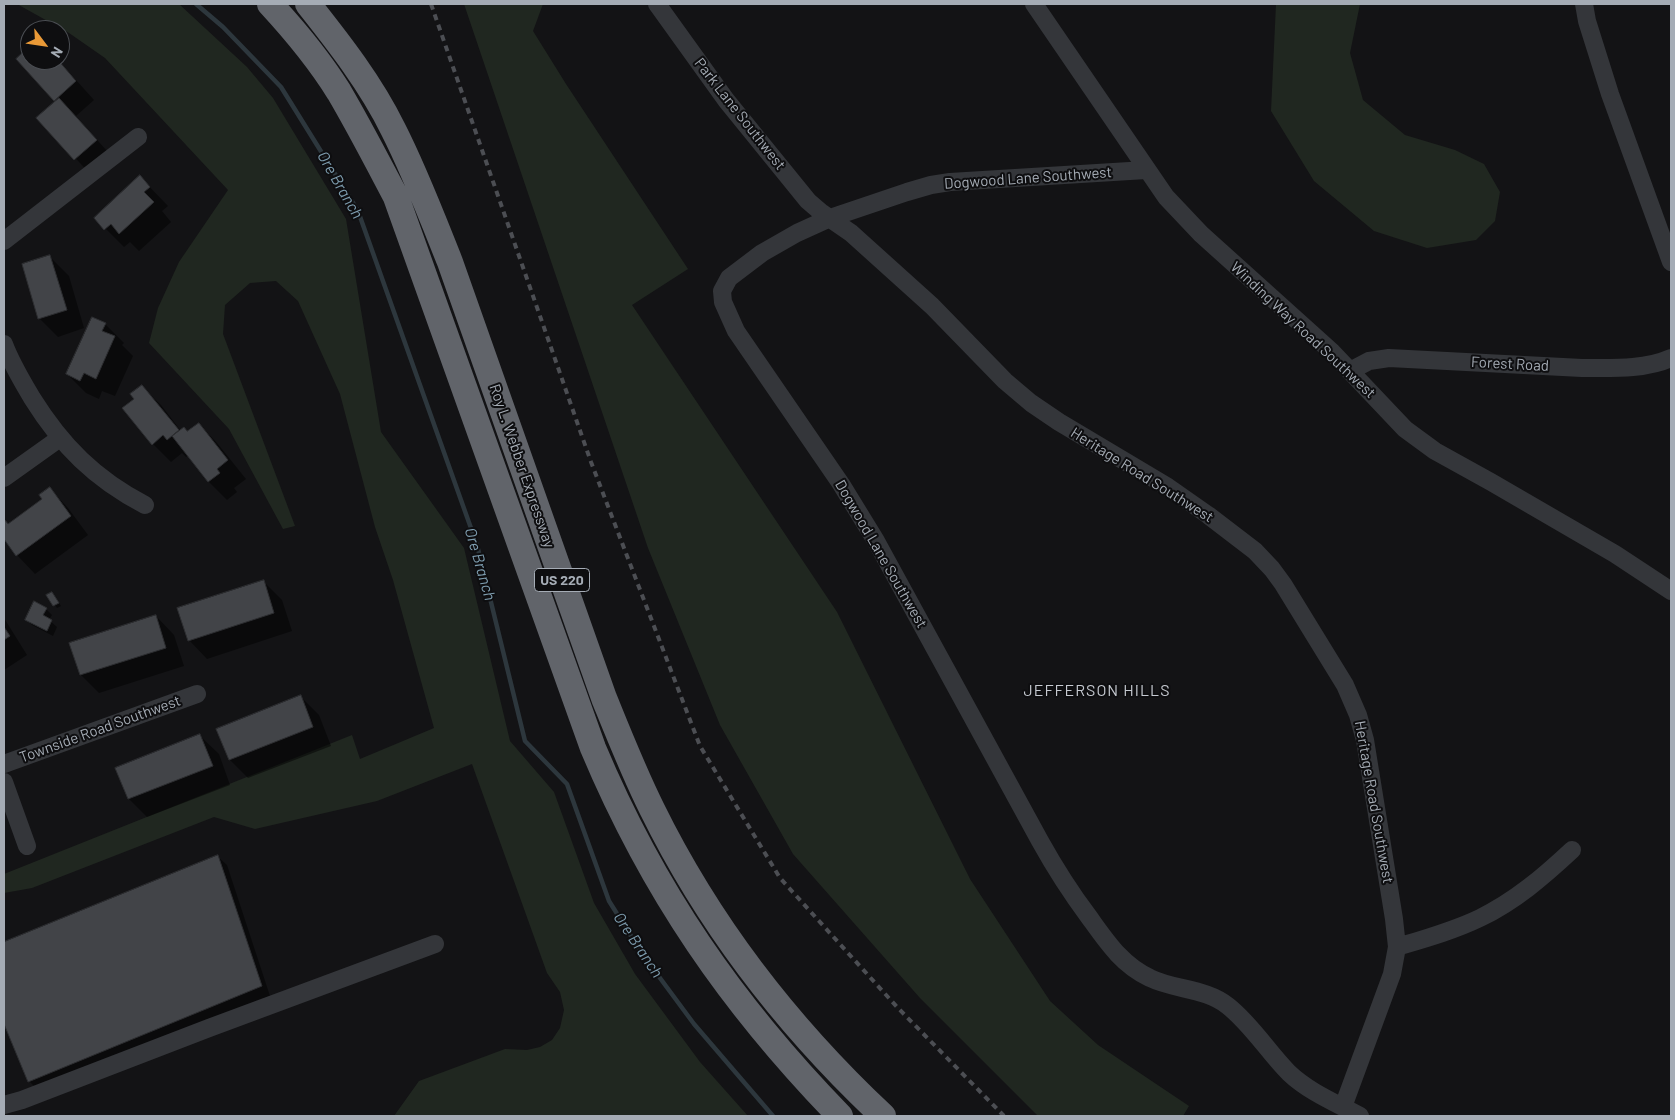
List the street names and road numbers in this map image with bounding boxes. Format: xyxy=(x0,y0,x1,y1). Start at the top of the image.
street label: Park Lane Southwest xyxy=(691,54,789,174)
street label: Dogwood Lane Southwest xyxy=(943,163,1113,193)
street label: Winding Way Road Southwest xyxy=(1227,258,1379,402)
street label: Forest Road xyxy=(1471,353,1549,375)
street label: Roy L. Webber Expressway xyxy=(485,382,559,550)
street label: Heritage Road Southwest xyxy=(1067,424,1217,526)
street label: Dogwood Lane Southwest xyxy=(831,477,931,631)
road number: US 220 xyxy=(534,568,590,592)
street label: Townside Road Southwest xyxy=(17,691,183,767)
street label: Heritage Road Southwest xyxy=(1351,719,1397,885)

